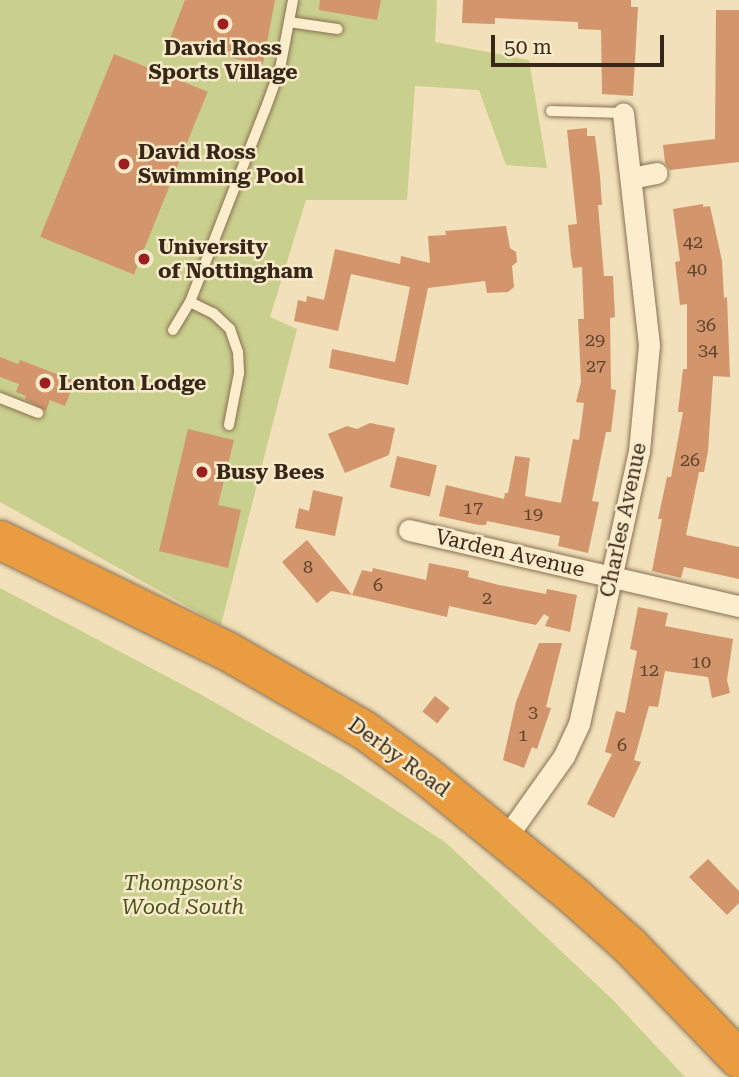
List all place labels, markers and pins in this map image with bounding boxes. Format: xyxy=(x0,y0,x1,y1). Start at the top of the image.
marker: David Ross Sports Village xyxy=(215,16,231,32)
place label: David Ross Sports Village xyxy=(149,35,297,85)
place label: David Ross Swimming Pool xyxy=(138,139,304,189)
marker: David Ross Swimming Pool xyxy=(116,156,132,172)
place label: University of Nottingham xyxy=(158,234,313,284)
marker: University of Nottingham xyxy=(136,251,152,267)
place label: Lenton Lodge xyxy=(59,370,206,396)
marker: Lenton Lodge xyxy=(37,375,53,391)
place label: Busy Bees xyxy=(216,459,324,485)
marker: Busy Bees xyxy=(194,464,210,480)

